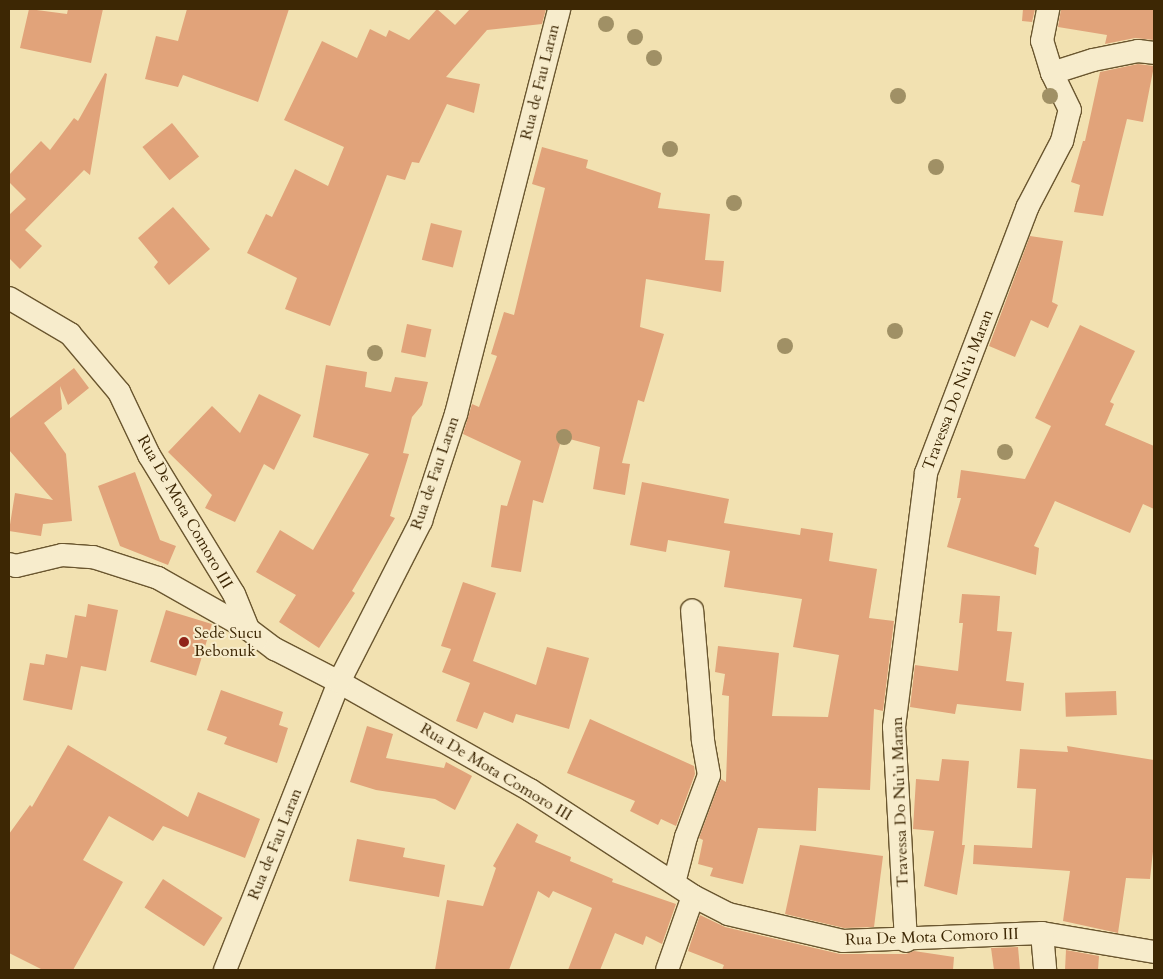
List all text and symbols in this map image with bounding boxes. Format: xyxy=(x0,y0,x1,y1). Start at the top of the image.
street label: Rua de Fau Laran xyxy=(516,22,564,142)
street label: Travessa Do Nu’u Maran xyxy=(918,307,998,473)
street label: Rua de Fau Laran xyxy=(407,414,463,532)
street label: Rua De Mota Comoro III xyxy=(133,432,237,592)
place label: Sede Sucu Bebonuk xyxy=(194,623,262,661)
marker: Sede Sucu Bebonuk xyxy=(178,636,190,648)
street label: Travessa Do Nu’u Maran xyxy=(887,716,913,888)
street label: Rua De Mota Comoro III xyxy=(417,719,575,825)
street label: Rua de Fau Laran xyxy=(244,785,306,903)
street label: Rua De Mota Comoro III xyxy=(845,924,1019,950)

